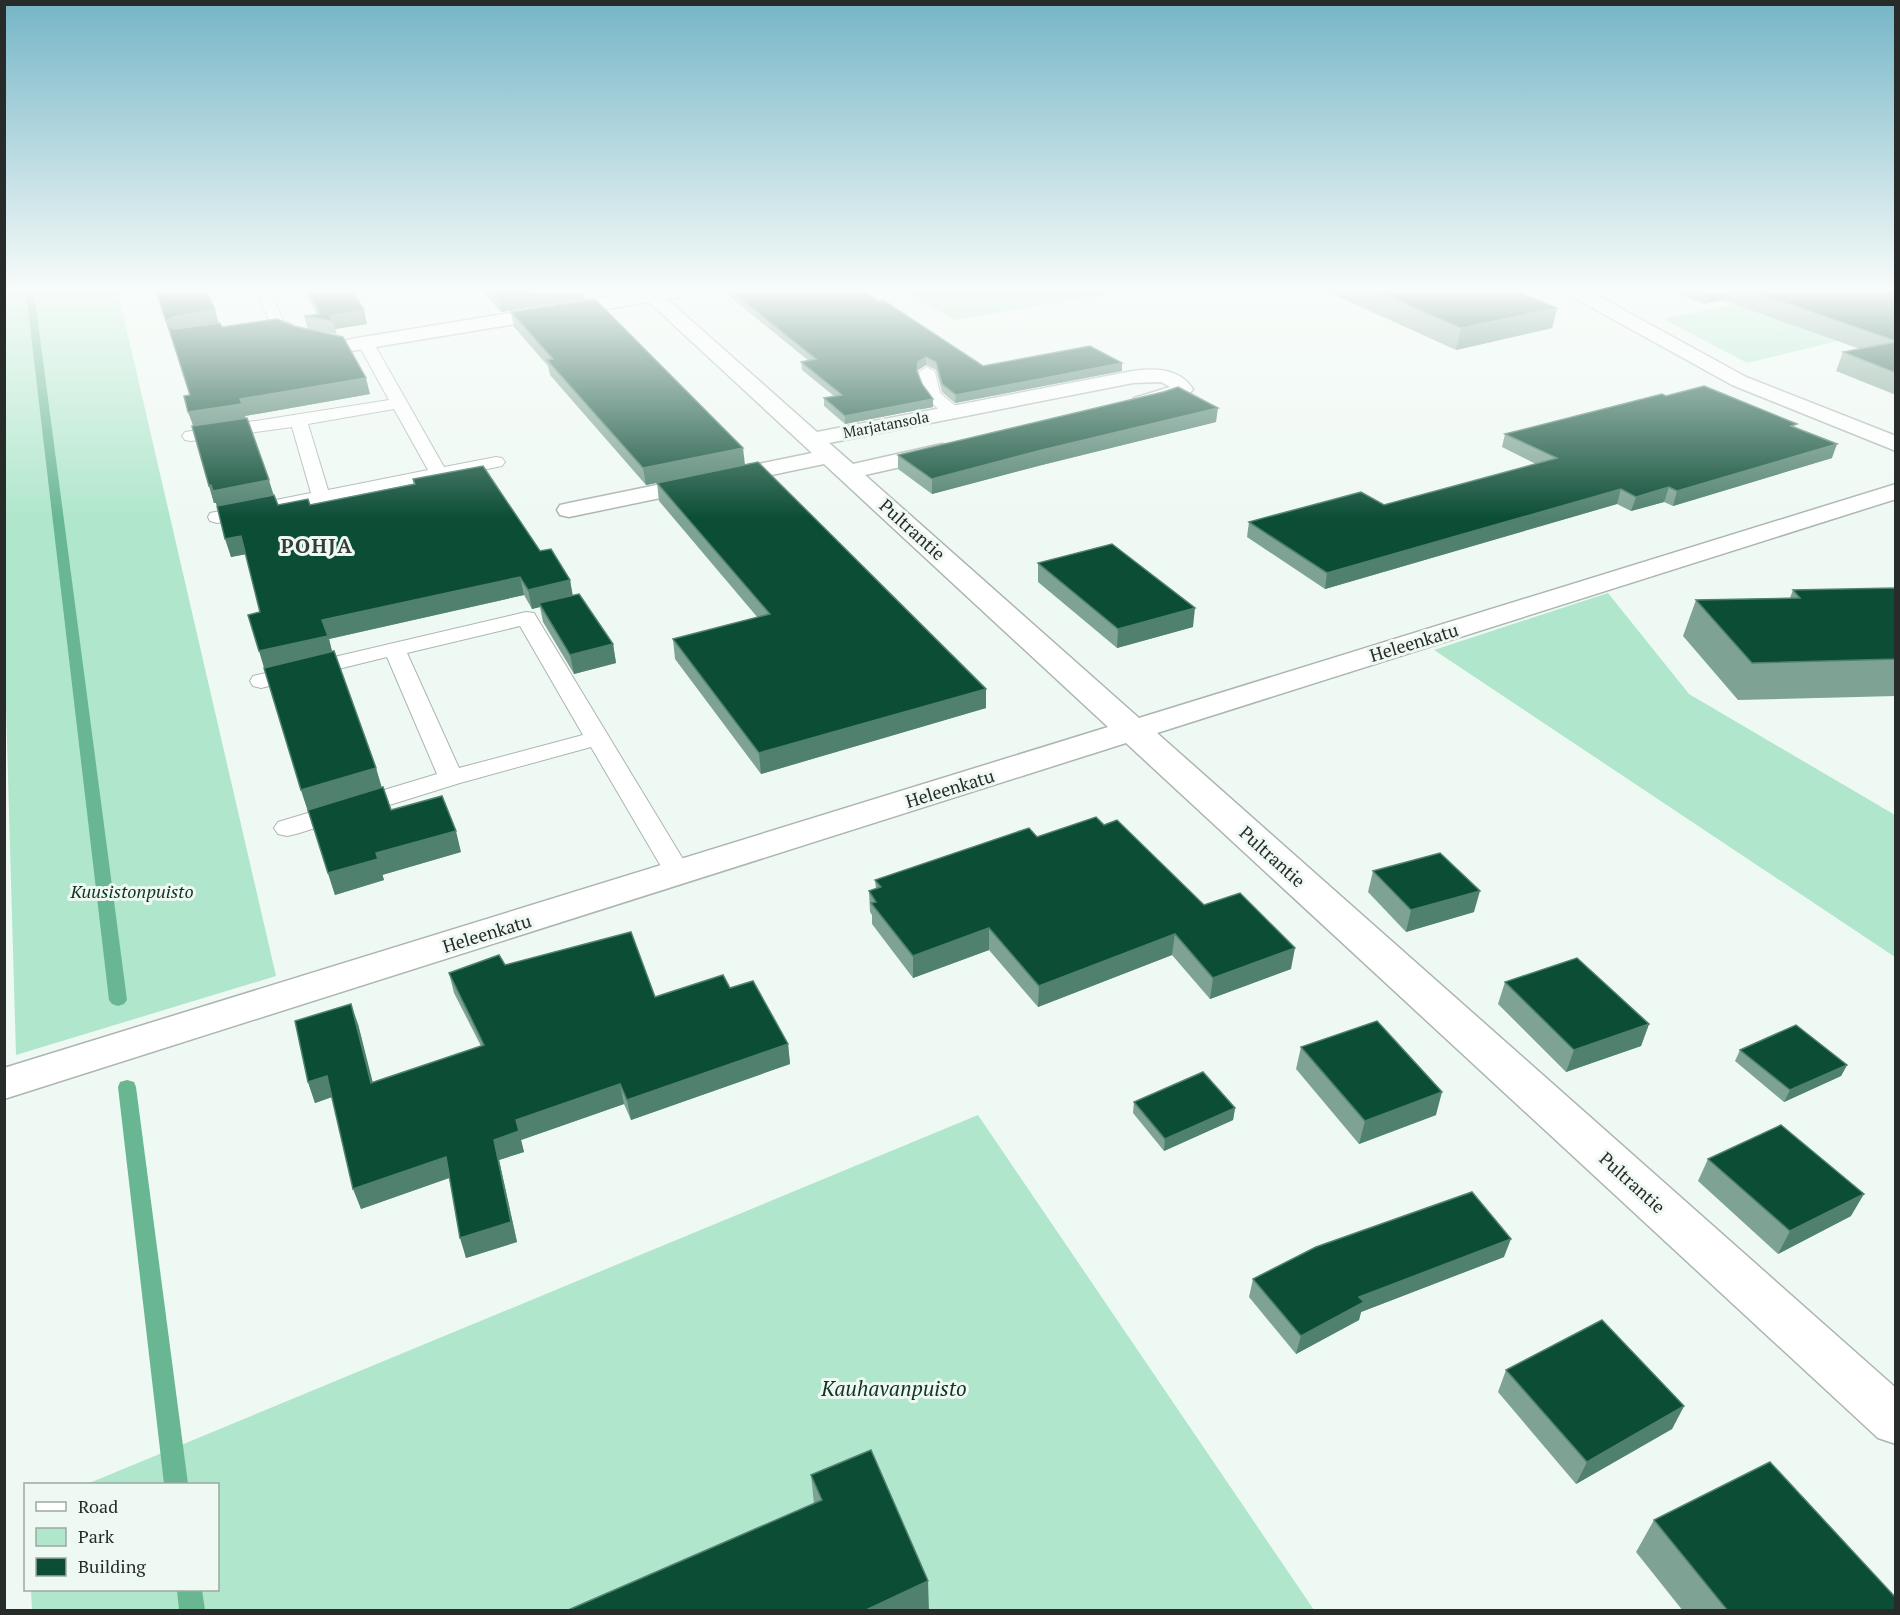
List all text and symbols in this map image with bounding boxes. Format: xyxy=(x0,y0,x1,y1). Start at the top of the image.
street label: Marjatansola xyxy=(841,406,931,442)
street label: Pultrantie xyxy=(875,493,951,565)
district label: POHJA xyxy=(281,532,353,559)
street label: Heleenkatu xyxy=(1366,617,1461,667)
street label: Heleenkatu xyxy=(902,763,997,813)
street label: Pultrantie xyxy=(1235,820,1311,892)
park label: Kuusistonpuisto xyxy=(69,879,194,903)
street label: Heleenkatu xyxy=(439,908,534,958)
street label: Pultrantie xyxy=(1595,1146,1671,1218)
park label: Kauhavanpuisto xyxy=(820,1374,967,1402)
legend xyxy=(24,1483,219,1591)
text: Road xyxy=(78,1494,118,1518)
text: Park xyxy=(78,1524,115,1548)
text: Building xyxy=(78,1554,146,1578)

